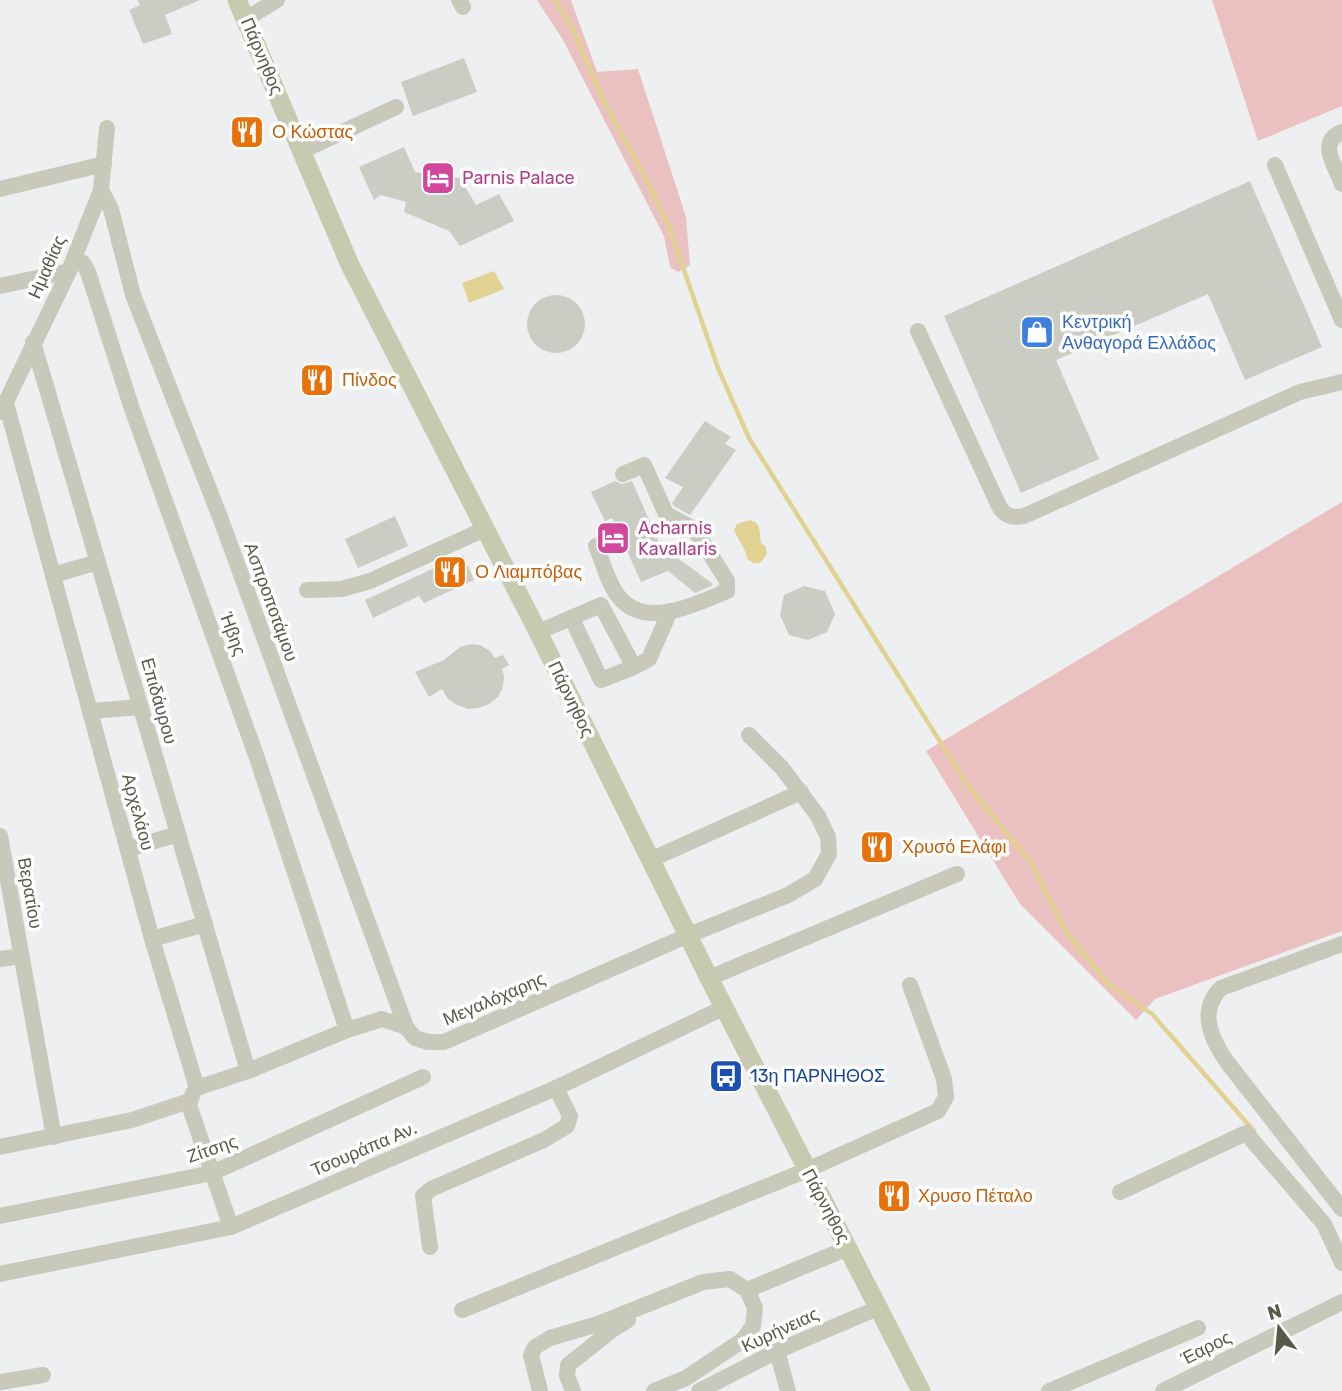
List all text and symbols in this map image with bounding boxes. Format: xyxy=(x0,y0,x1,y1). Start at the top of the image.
street label: Πάρνηθος xyxy=(236,14,288,98)
restaurant icon: Ο Κώστας xyxy=(228,113,266,151)
place label: Ο Κώστας xyxy=(272,121,354,143)
hotel icon: Parnis Palace xyxy=(419,159,457,197)
place label: Parnis Palace xyxy=(462,167,575,189)
street label: Ημαθίας xyxy=(23,232,71,302)
place label: Κεντρική Ανθαγορά Ελλάδος xyxy=(1062,311,1216,354)
shop icon: Κεντρική Ανθαγορά Ελλάδος xyxy=(1018,313,1056,351)
restaurant icon: Πίνδος xyxy=(298,361,336,399)
place label: Πίνδος xyxy=(342,369,397,391)
place label: Acharnis Kavallaris xyxy=(638,517,717,560)
hotel icon: Acharnis Kavallaris xyxy=(594,519,632,557)
street label: Ασπροποτάμου xyxy=(239,540,303,664)
restaurant icon: Ο Λιαμπόβας xyxy=(431,553,469,591)
place label: Ο Λιαμπόβας xyxy=(475,561,582,583)
street label: Ήβης xyxy=(215,609,251,659)
street label: Επιδάυρου xyxy=(136,655,182,747)
street label: Πάρνηθος xyxy=(543,658,599,741)
street label: Αρχελάου xyxy=(117,771,159,853)
restaurant icon: Χρυσό Ελάφι xyxy=(858,828,896,866)
place label: Χρυσό Ελάφι xyxy=(902,836,1006,858)
street label: Βερατίου xyxy=(13,856,47,930)
street label: Μεγαλόχαρης xyxy=(440,967,549,1030)
bus stop icon: 13η ΠΑΡΝΗΘΟΣ xyxy=(707,1057,745,1095)
place label: 13η ΠΑΡΝΗΘΟΣ xyxy=(750,1065,885,1087)
street label: Τσουράπα Αν. xyxy=(308,1117,420,1181)
street label: Ζίτσης xyxy=(184,1130,240,1168)
street label: Πάρνηθος xyxy=(797,1165,855,1247)
restaurant icon: Χρυσο Πέταλο xyxy=(875,1177,913,1215)
place label: Χρυσο Πέταλο xyxy=(918,1185,1033,1207)
north arrow xyxy=(1244,1293,1314,1363)
text: N xyxy=(1265,1299,1284,1325)
street label: Κυρήνειας xyxy=(738,1303,822,1357)
street label: Έαρος xyxy=(1176,1326,1235,1370)

